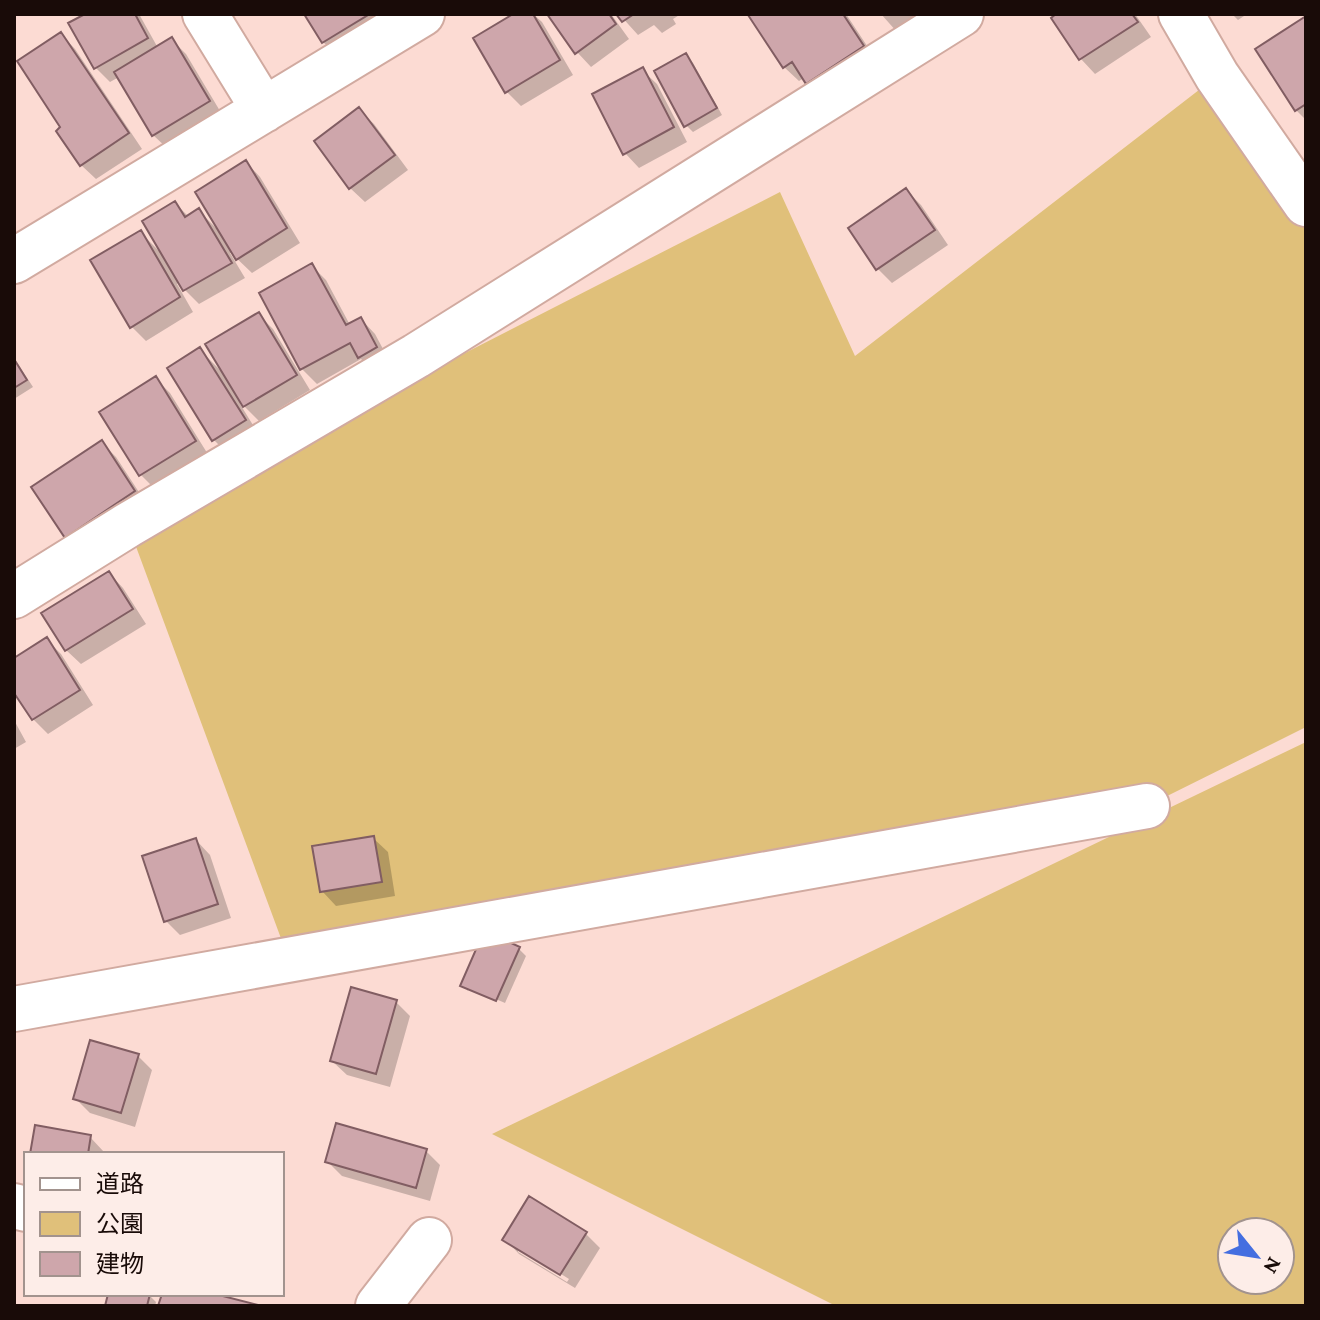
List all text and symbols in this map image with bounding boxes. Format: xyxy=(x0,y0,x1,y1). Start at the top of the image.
legend xyxy=(24,1152,284,1296)
text: 道路 xyxy=(96,1170,144,1197)
text: 公園 xyxy=(96,1210,144,1237)
north arrow xyxy=(1216,1216,1296,1296)
text: 建物 xyxy=(96,1250,144,1277)
text: N xyxy=(1258,1253,1287,1278)

